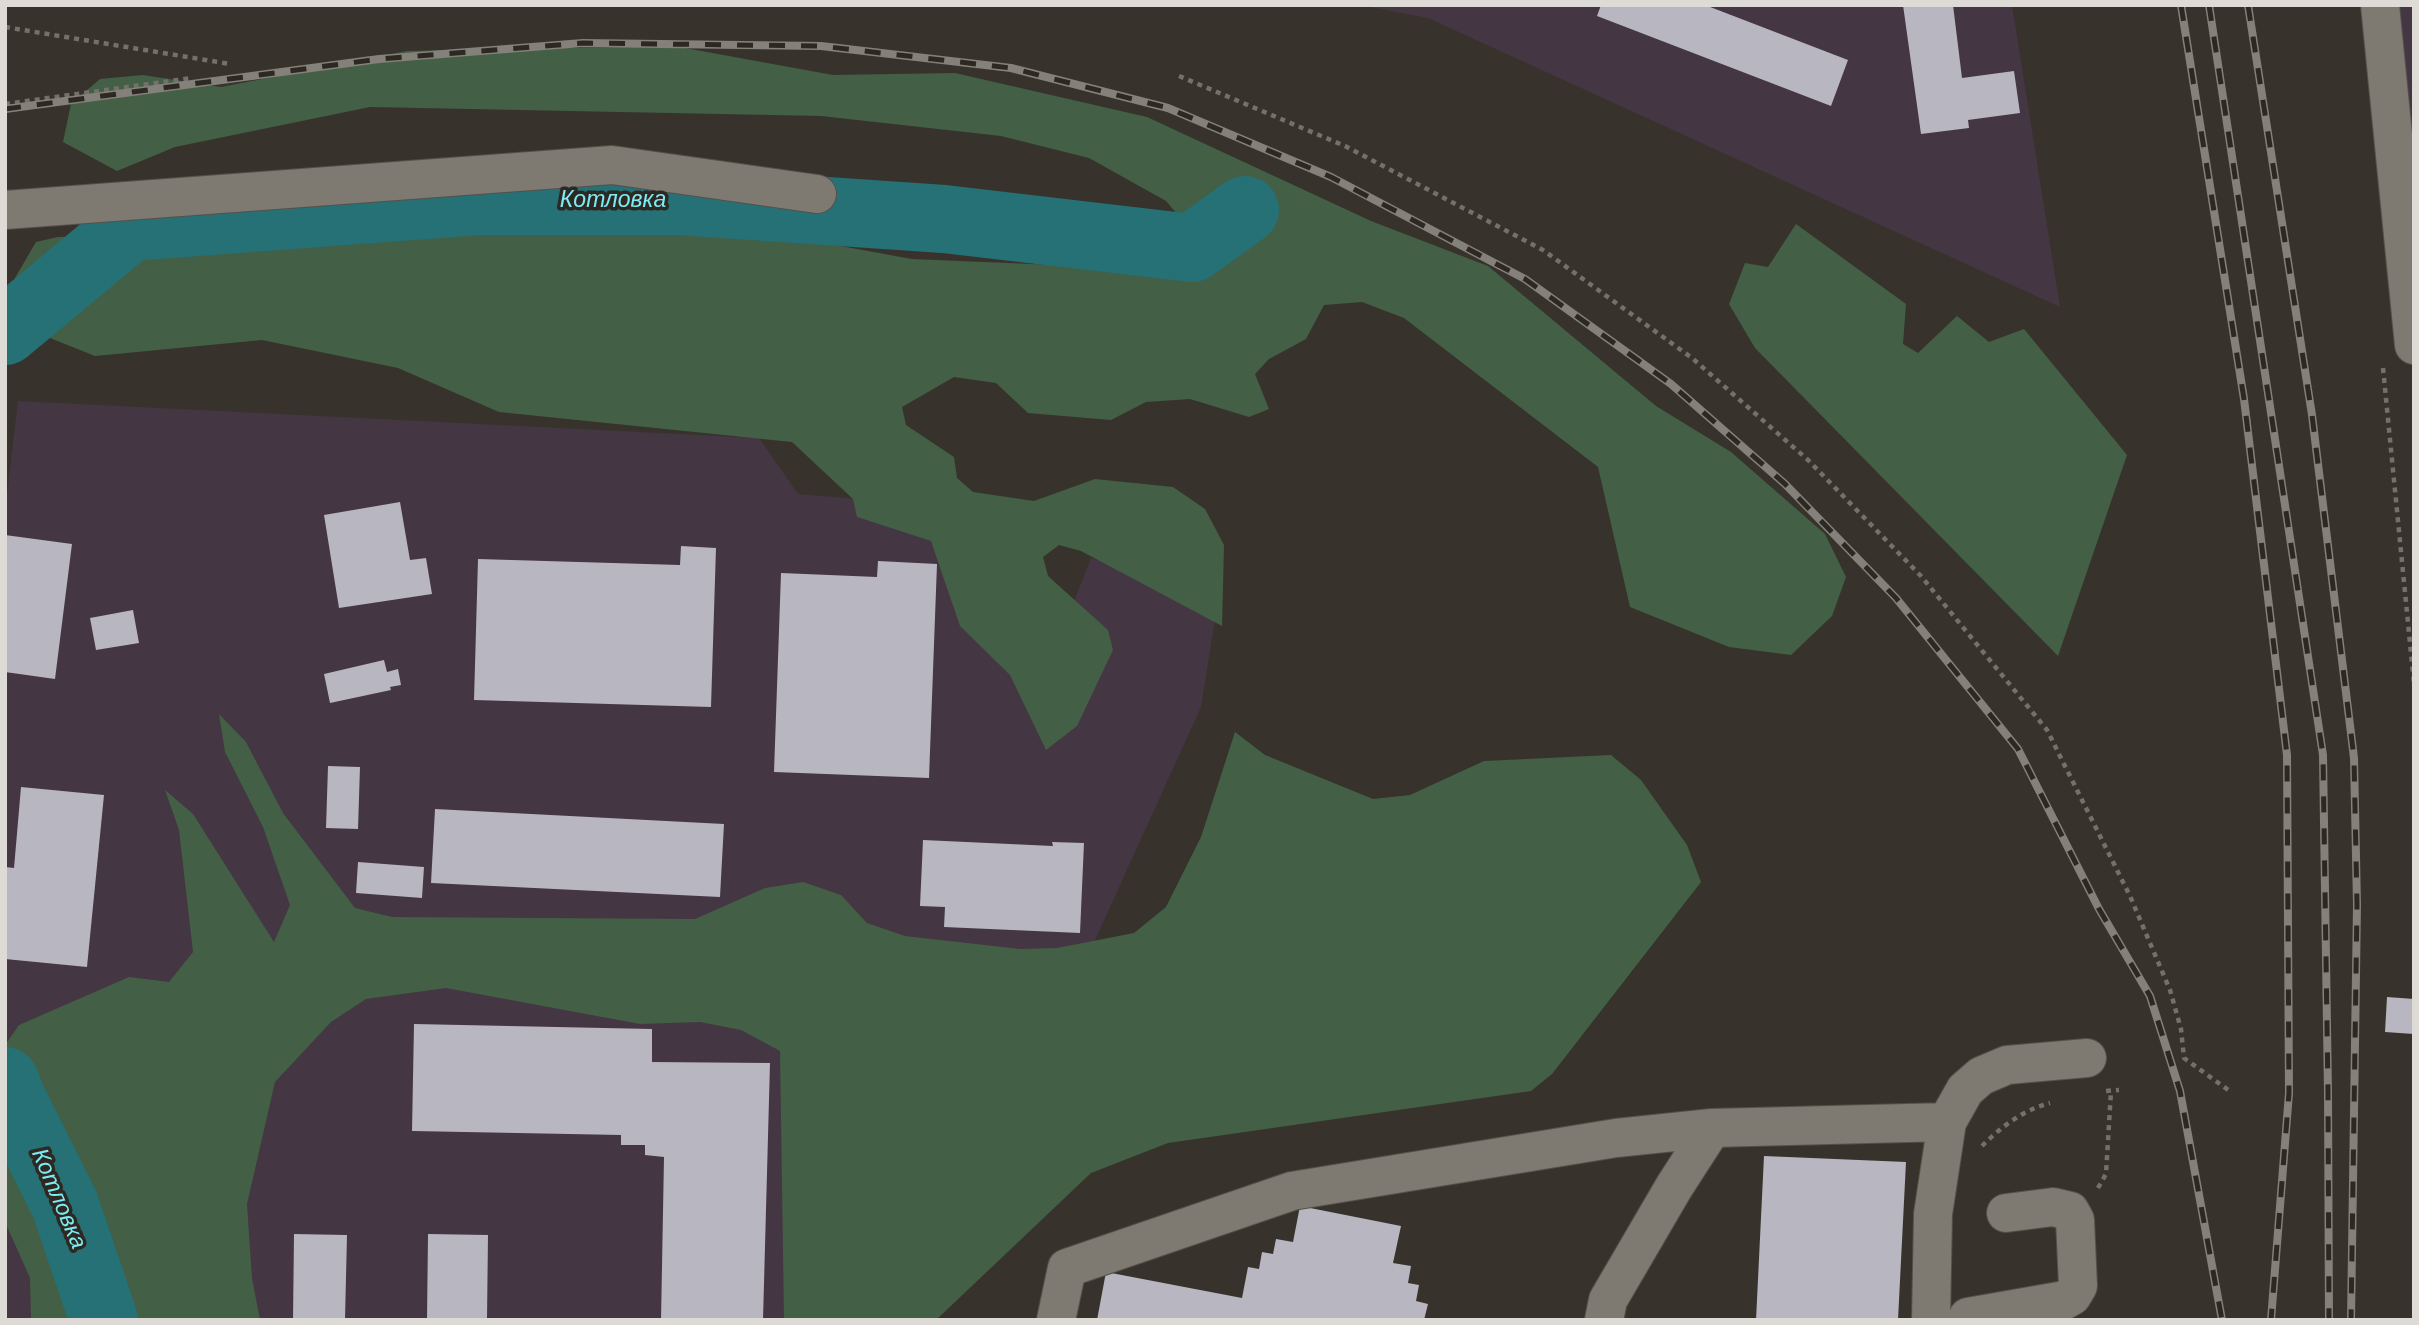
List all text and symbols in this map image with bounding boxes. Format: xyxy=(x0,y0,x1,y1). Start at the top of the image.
water label: Котловка xyxy=(560,187,666,215)
water label: Котловка xyxy=(25,1145,91,1253)

